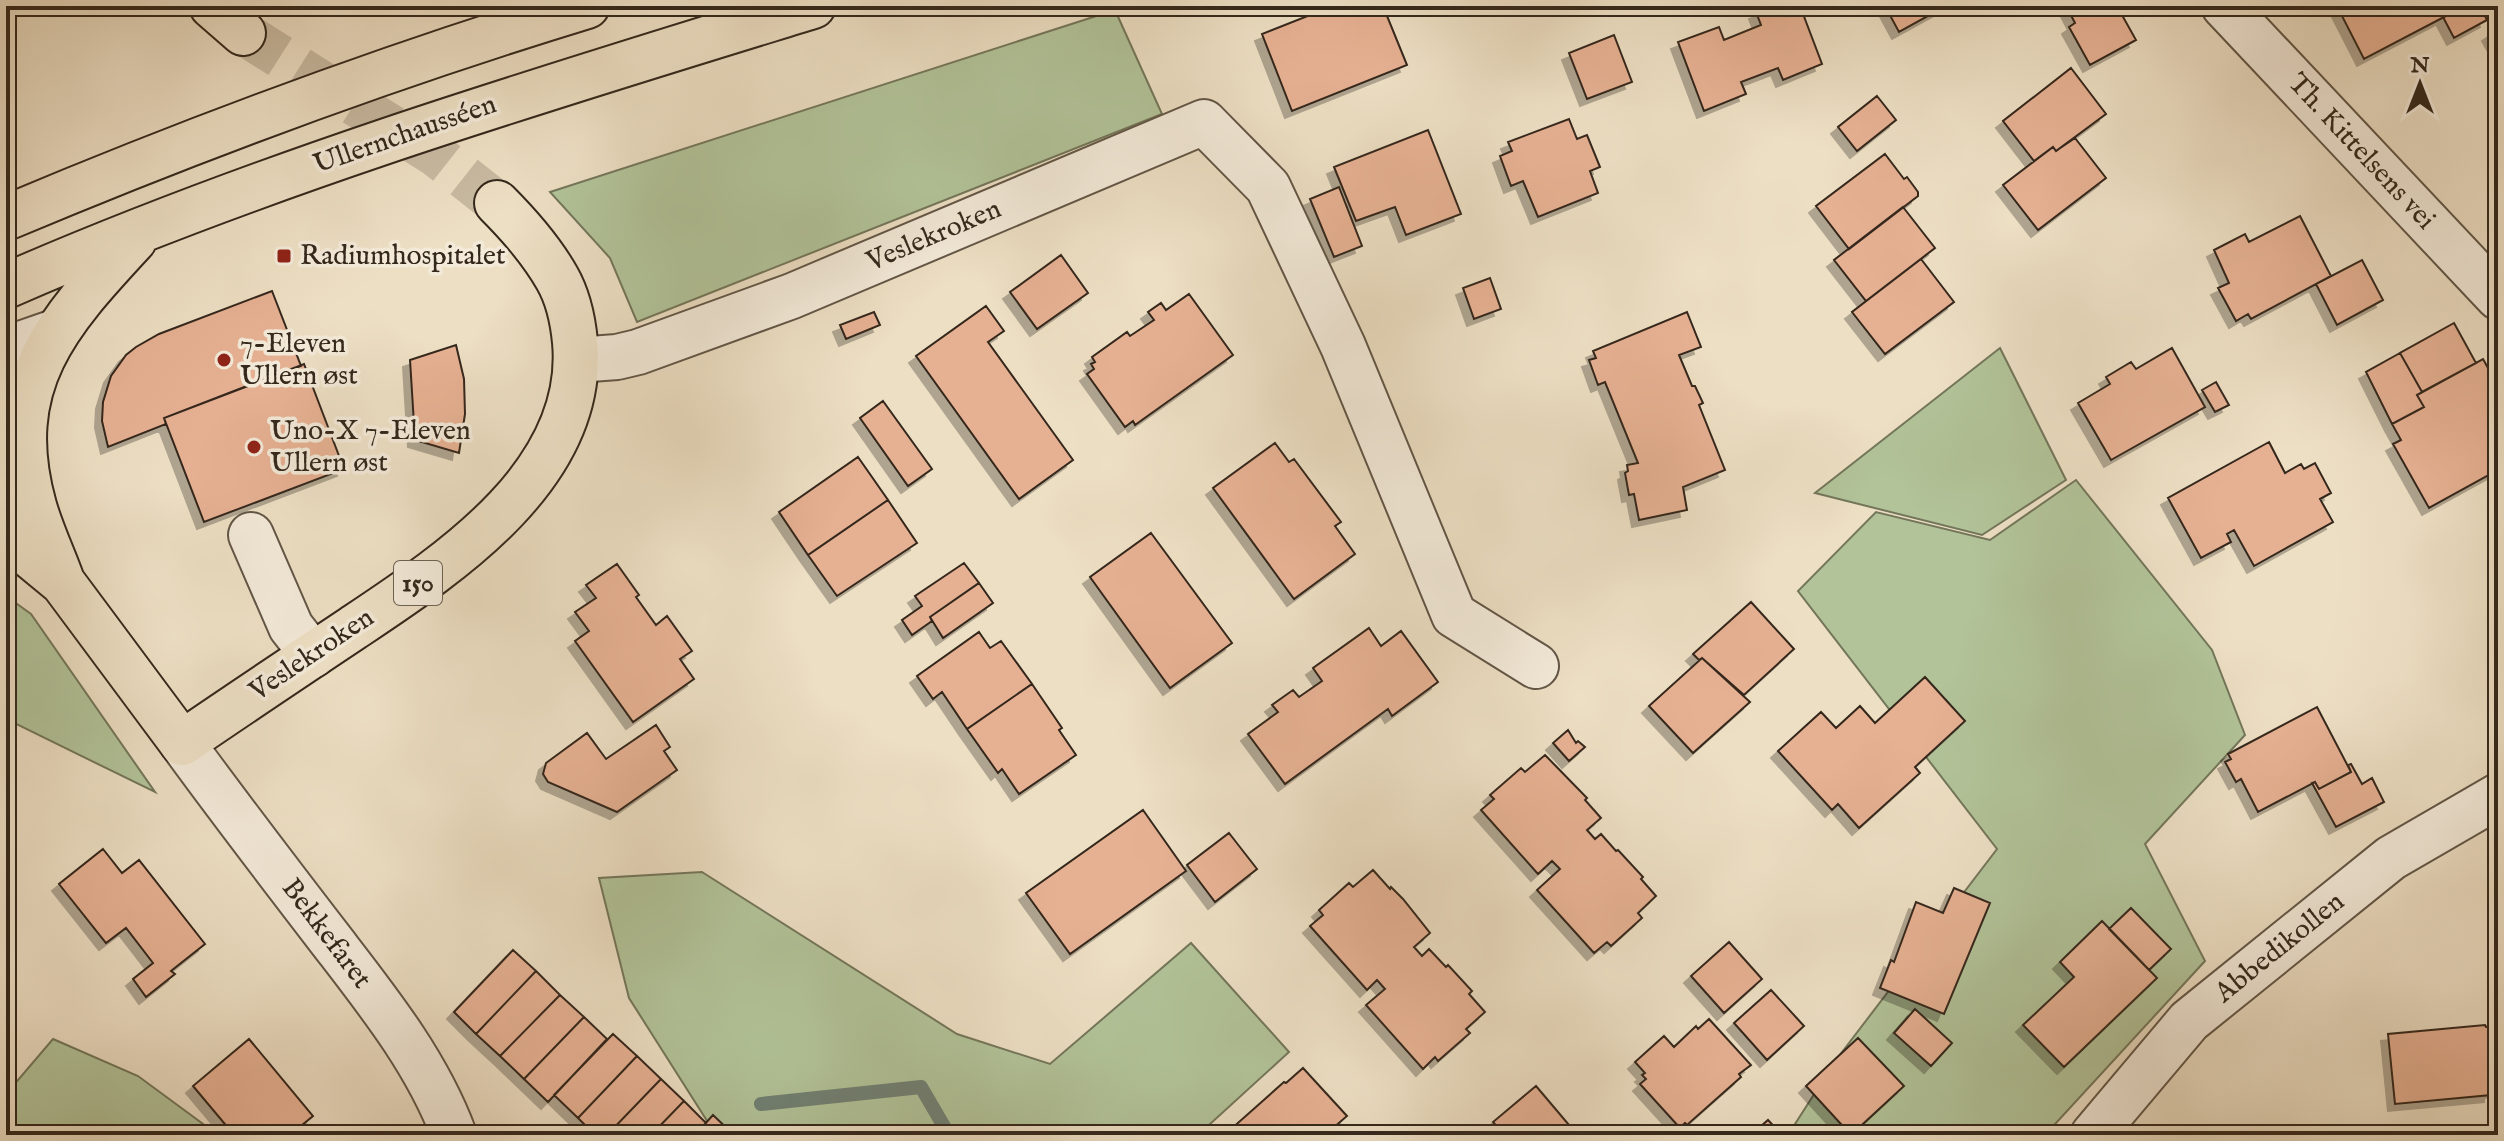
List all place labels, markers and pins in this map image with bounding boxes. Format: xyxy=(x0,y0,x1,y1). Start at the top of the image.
place label: Radiumhospitalet xyxy=(300,239,506,274)
marker: Radiumhospitalet xyxy=(275,247,293,265)
place label: 7-Eleven Ullern øst xyxy=(240,327,358,394)
marker: 7-Eleven Ullern øst xyxy=(215,351,233,369)
place label: Uno-X 7-Eleven Ullern øst xyxy=(270,414,471,481)
marker: Uno-X 7-Eleven Ullern øst xyxy=(245,438,263,456)

